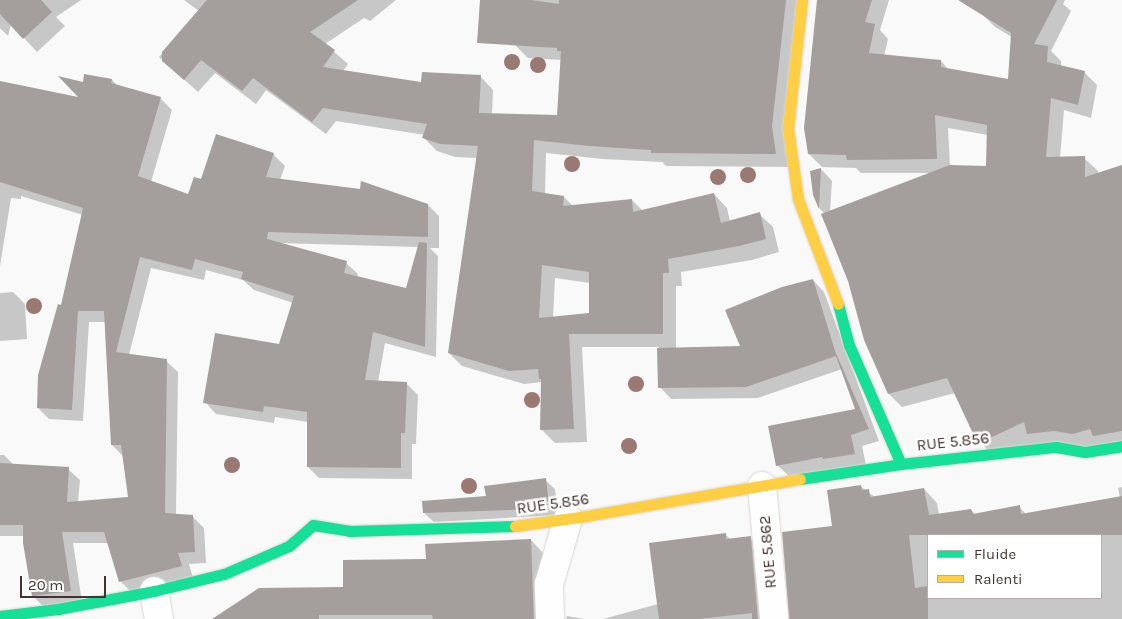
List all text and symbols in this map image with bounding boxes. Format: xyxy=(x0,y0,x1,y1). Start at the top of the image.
street label: RUE 5.856 xyxy=(916,429,990,455)
street label: RUE 5.856 xyxy=(516,489,590,519)
street label: RUE 5.862 xyxy=(755,515,781,589)
legend xyxy=(927,534,1102,599)
text: Fluide xyxy=(974,545,1016,563)
scale bar xyxy=(22,566,109,598)
text: Ralenti xyxy=(974,570,1023,588)
text: 20 m xyxy=(28,576,63,594)

